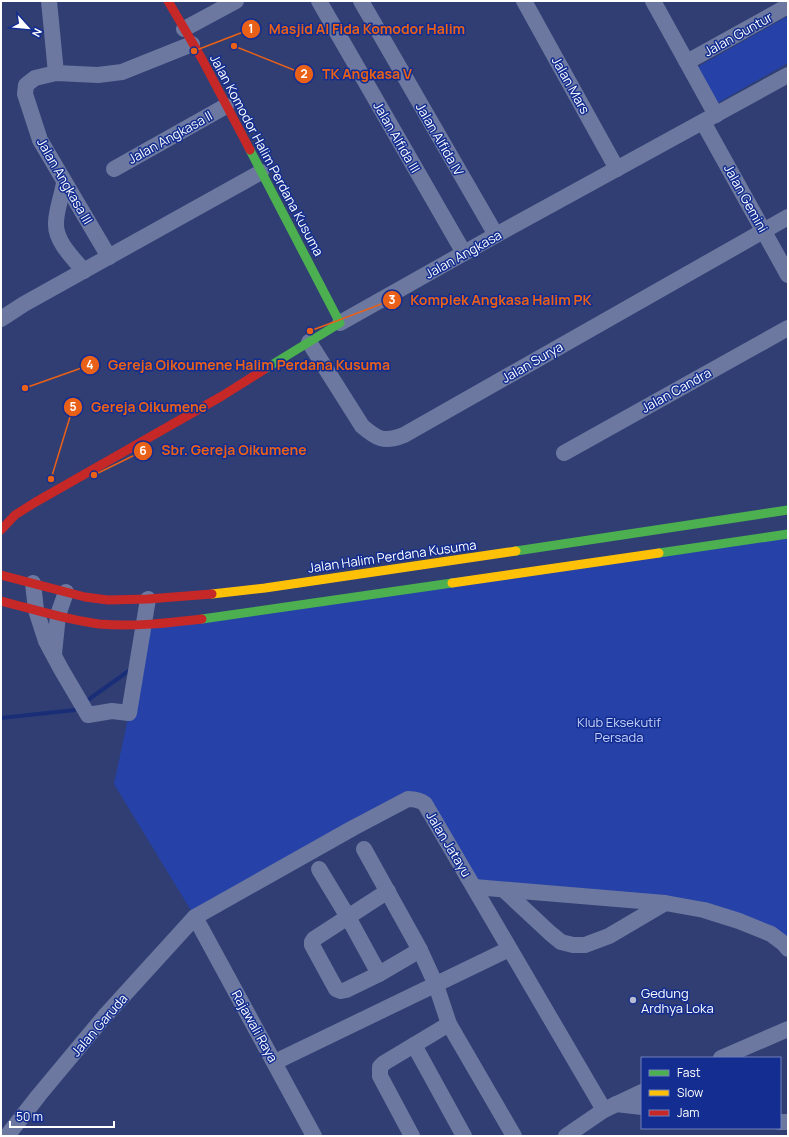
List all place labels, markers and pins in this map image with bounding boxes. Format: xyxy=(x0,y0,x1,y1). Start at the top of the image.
callout: Masjid Al Fida Komodor Halim xyxy=(241,16,474,42)
callout: TK Angkasa V xyxy=(294,61,420,87)
callout: Komplek Angkasa Halim PK xyxy=(382,287,600,313)
callout: Gereja Oikoumene Halim Perdana Kusuma xyxy=(80,352,398,378)
callout: Gereja Oikumene xyxy=(63,394,215,420)
callout: Sbr. Gereja Oikumene xyxy=(133,438,315,464)
place label: Gedung Ardhya Loka xyxy=(641,984,714,1017)
marker: Gedung Ardhya Loka xyxy=(628,995,638,1005)

